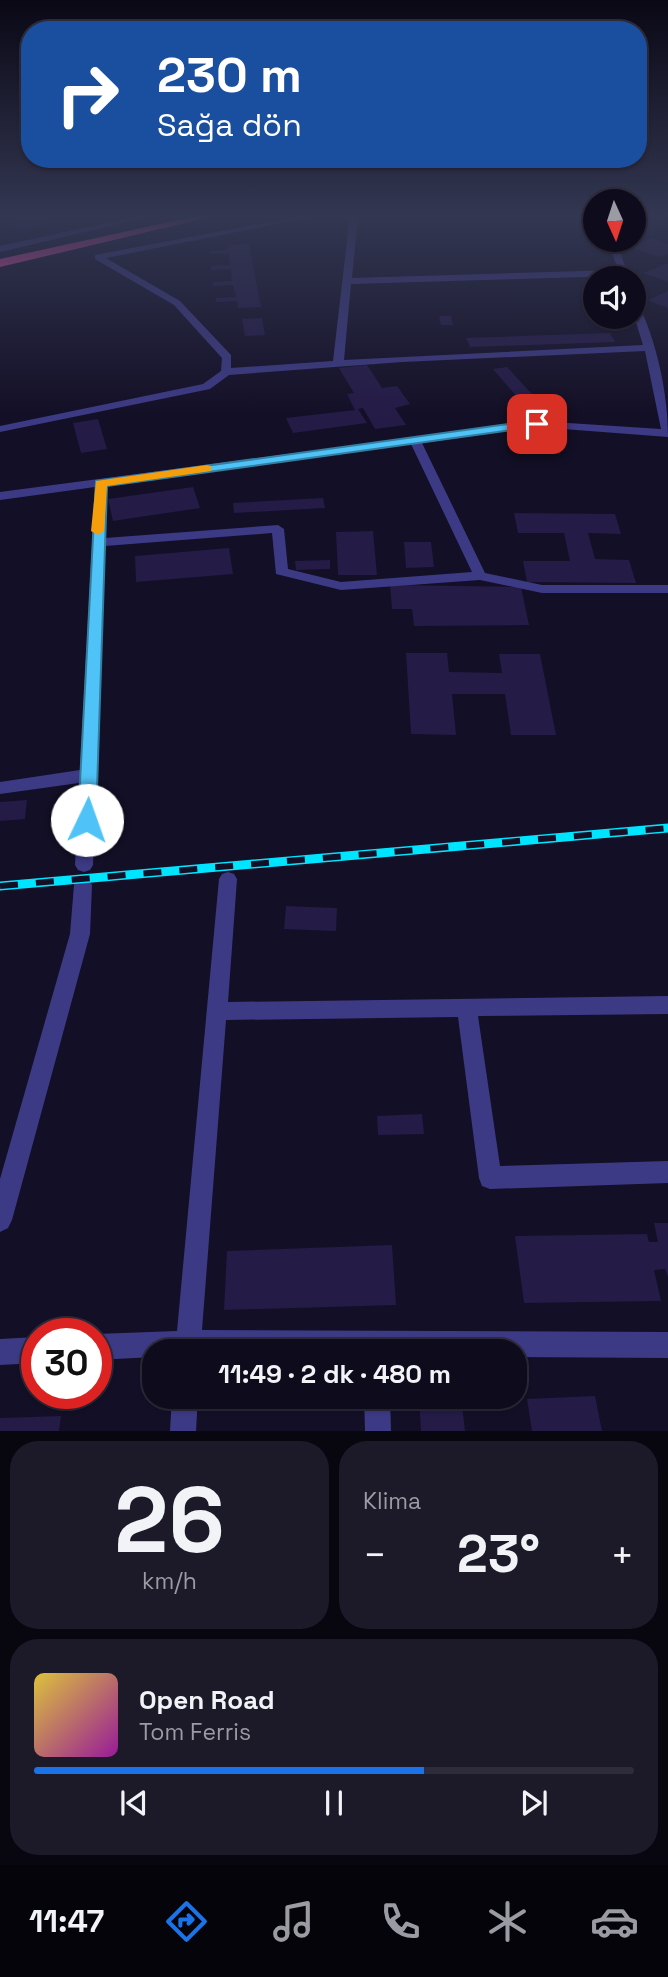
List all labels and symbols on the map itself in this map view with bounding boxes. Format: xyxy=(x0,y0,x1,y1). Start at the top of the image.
north arrow xyxy=(583,189,646,252)
pin xyxy=(507,394,567,454)
position arrow xyxy=(50,783,124,857)
speed limit sign: 30 xyxy=(21,1318,112,1409)

